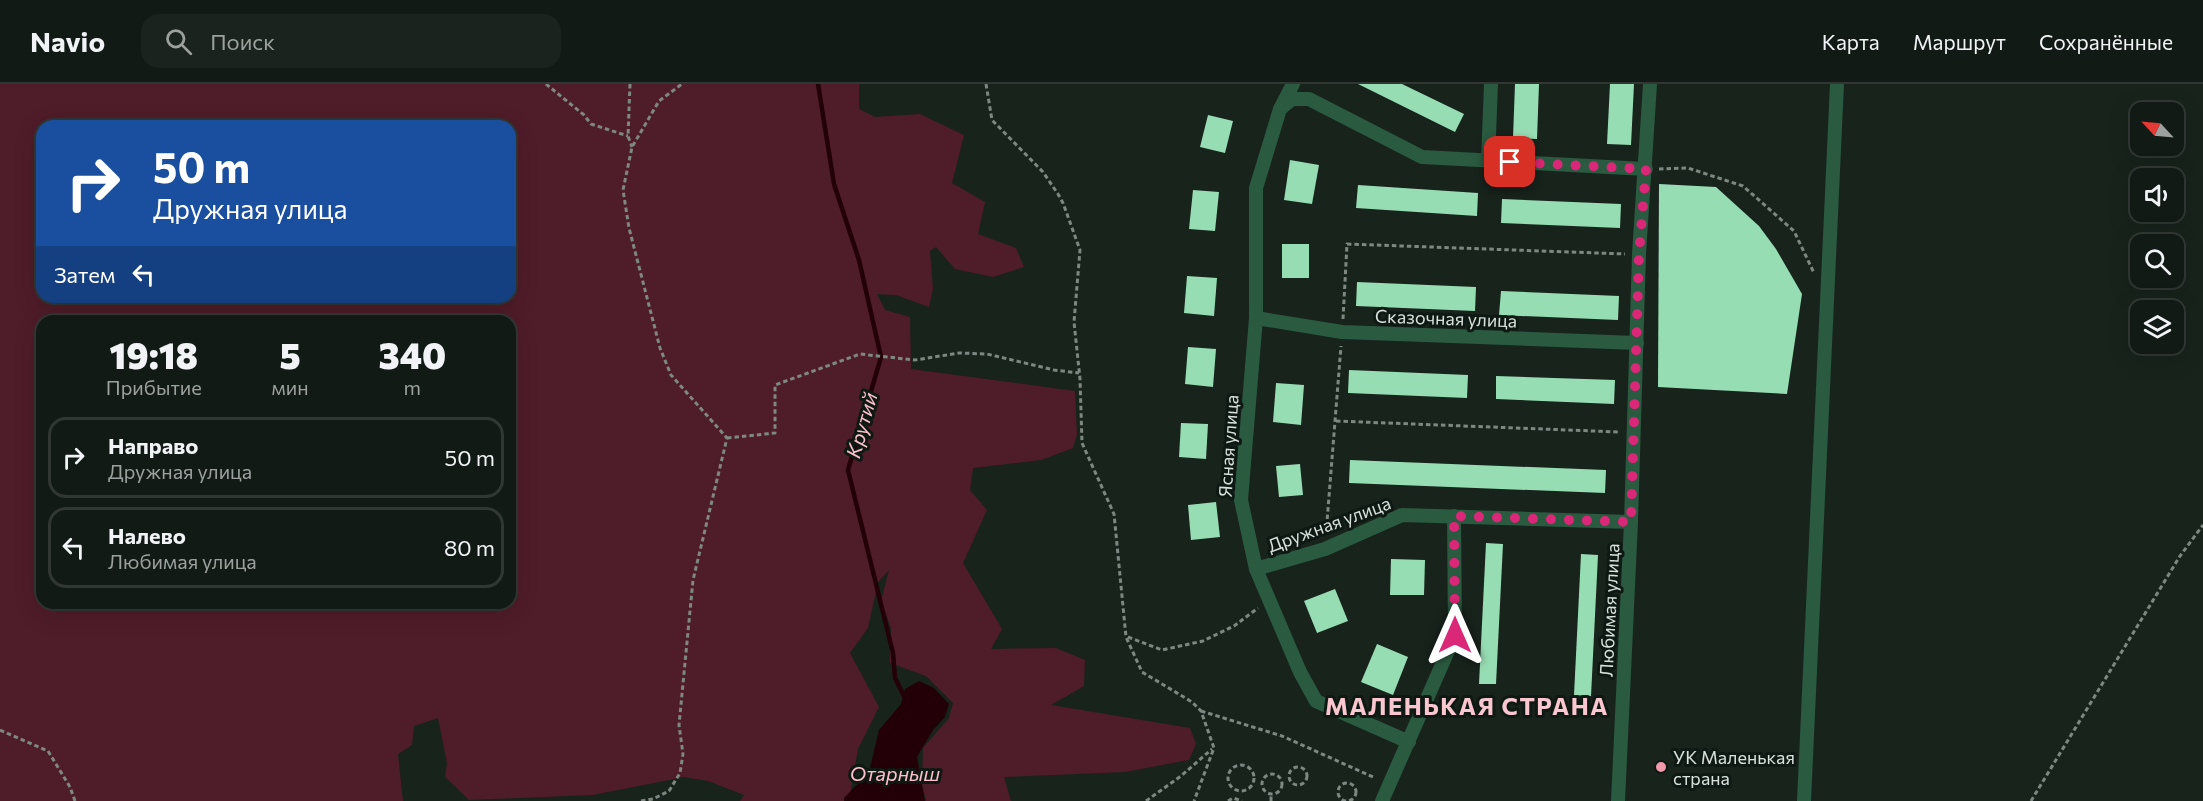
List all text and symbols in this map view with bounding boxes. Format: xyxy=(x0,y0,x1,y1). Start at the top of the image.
search box xyxy=(141,14,561,68)
text: Navio xyxy=(30,24,105,58)
icon: search xyxy=(162,25,195,58)
text: Поиск xyxy=(210,28,275,55)
text: Карта xyxy=(1822,29,1880,54)
text: Маршрут xyxy=(1913,29,2006,54)
text: Сохранённые xyxy=(2039,29,2173,54)
north arrow xyxy=(2130,102,2184,156)
map controls xyxy=(2130,102,2184,354)
pin xyxy=(1484,136,1535,187)
text: 50 m xyxy=(153,140,250,192)
icon: right xyxy=(54,144,132,222)
icon: arrive xyxy=(1493,145,1526,178)
button: sound xyxy=(2130,168,2184,222)
text: Дружная улица xyxy=(153,192,348,225)
button: search xyxy=(2130,234,2184,288)
icon: left xyxy=(127,258,160,291)
text: Затем xyxy=(54,261,115,288)
button: layers xyxy=(2130,300,2184,354)
street label: Сказочная улица xyxy=(1375,305,1517,331)
text: 19:18 xyxy=(110,332,198,376)
text: 5 xyxy=(280,332,301,376)
text: 340 xyxy=(378,332,446,376)
text: Прибытие xyxy=(106,375,202,399)
text: мин xyxy=(272,375,309,399)
text: m xyxy=(404,375,421,399)
water label: Крутий xyxy=(840,389,882,461)
street label: Ясная улица xyxy=(1213,394,1243,498)
text: Направо xyxy=(108,432,198,459)
icon: right xyxy=(57,441,90,474)
text: 50 m xyxy=(445,444,495,471)
text: Дружная улица xyxy=(108,459,252,483)
street label: Дружная улица xyxy=(1264,491,1394,557)
text: Налево xyxy=(108,522,186,549)
icon: left xyxy=(57,531,90,564)
text: 80 m xyxy=(444,534,495,561)
street label: Любимая улица xyxy=(1595,543,1623,677)
text: Любимая улица xyxy=(108,549,257,573)
position arrow xyxy=(1423,603,1487,667)
district label: МАЛЕНЬКАЯ СТРАНА xyxy=(1325,691,1609,720)
place label: УК Маленькая страна xyxy=(1673,746,1795,789)
marker: УК Маленькая страна xyxy=(1654,760,1668,774)
water label: Отарныш xyxy=(850,761,941,785)

